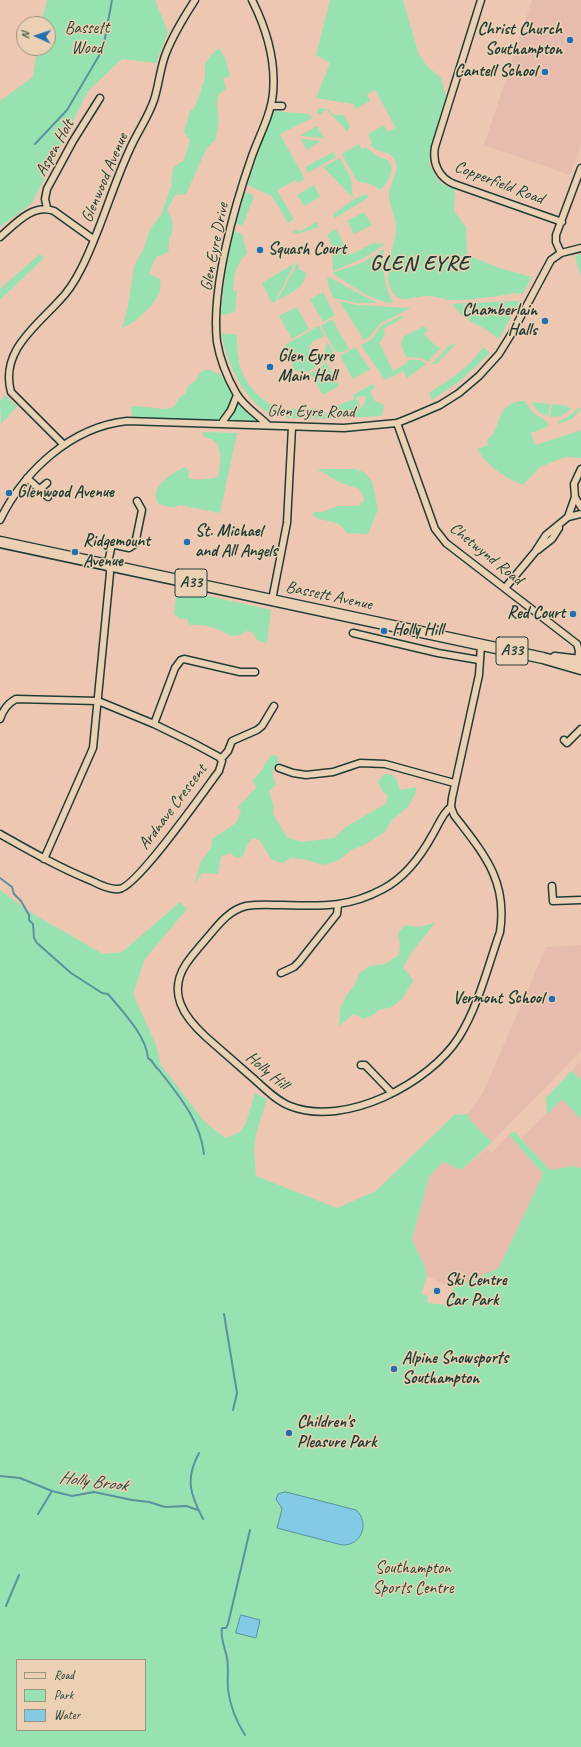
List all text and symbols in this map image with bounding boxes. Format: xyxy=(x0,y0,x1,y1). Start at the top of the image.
north arrow xyxy=(16,16,56,56)
park label: Bassett Wood xyxy=(65,19,109,59)
place label: Christ Church Southampton xyxy=(478,20,562,60)
text: N xyxy=(18,32,32,39)
marker: Christ Church Southampton xyxy=(565,35,575,45)
place label: Cantell School xyxy=(455,62,537,82)
marker: Cantell School xyxy=(540,67,550,77)
street label: Aspen Holt xyxy=(31,116,79,180)
street label: Glenwood Avenue xyxy=(77,130,133,226)
street label: Copperfield Road xyxy=(451,157,547,209)
street label: Glen Eyre Drive xyxy=(196,201,234,293)
place label: Squash Court xyxy=(268,240,346,260)
marker: Squash Court xyxy=(255,245,265,255)
district label: GLEN EYRE xyxy=(371,251,469,277)
place label: Chamberlain Halls xyxy=(462,301,537,341)
marker: Chamberlain Halls xyxy=(540,316,550,326)
place label: Glen Eyre Main Hall xyxy=(278,347,337,387)
marker: Glen Eyre Main Hall xyxy=(265,362,275,372)
street label: Glen Eyre Road xyxy=(267,401,355,423)
place label: Glenwood Avenue xyxy=(17,483,114,503)
marker: Glenwood Avenue xyxy=(4,488,14,498)
street label: Chetwynd Road xyxy=(445,518,527,590)
place label: St. Michael and All Angels xyxy=(195,522,277,562)
place label: Ridgemount Avenue xyxy=(83,532,150,572)
marker: St. Michael and All Angels xyxy=(182,537,192,547)
marker: Ridgemount Avenue xyxy=(70,547,80,557)
road number: A33 xyxy=(175,569,207,597)
street label: Bassett Avenue xyxy=(284,577,374,615)
place label: Red Court xyxy=(507,604,565,624)
marker: Red Court xyxy=(568,609,578,619)
place label: Holly Hill xyxy=(392,621,443,641)
marker: Holly Hill xyxy=(379,626,389,636)
road number: A33 xyxy=(496,637,528,665)
street label: Ardnave Crescent xyxy=(134,760,212,854)
place label: Vermont School xyxy=(453,989,544,1009)
marker: Vermont School xyxy=(547,994,557,1004)
street label: Holly Hill xyxy=(241,1047,293,1095)
place label: Ski Centre Car Park xyxy=(445,1271,507,1311)
marker: Ski Centre Car Park xyxy=(432,1286,442,1296)
place label: Alpine Snowsports Southampton xyxy=(402,1349,508,1389)
marker: Alpine Snowsports Southampton xyxy=(389,1364,399,1374)
place label: Children's Pleasure Park xyxy=(297,1413,376,1453)
marker: Children's Pleasure Park xyxy=(284,1428,294,1438)
water label: Holly Brook xyxy=(58,1467,128,1497)
park label: Southampton Sports Centre xyxy=(373,1559,453,1599)
legend xyxy=(16,1659,146,1731)
text: Road xyxy=(54,1667,74,1683)
text: Park xyxy=(54,1687,73,1703)
text: Water xyxy=(54,1707,80,1723)

